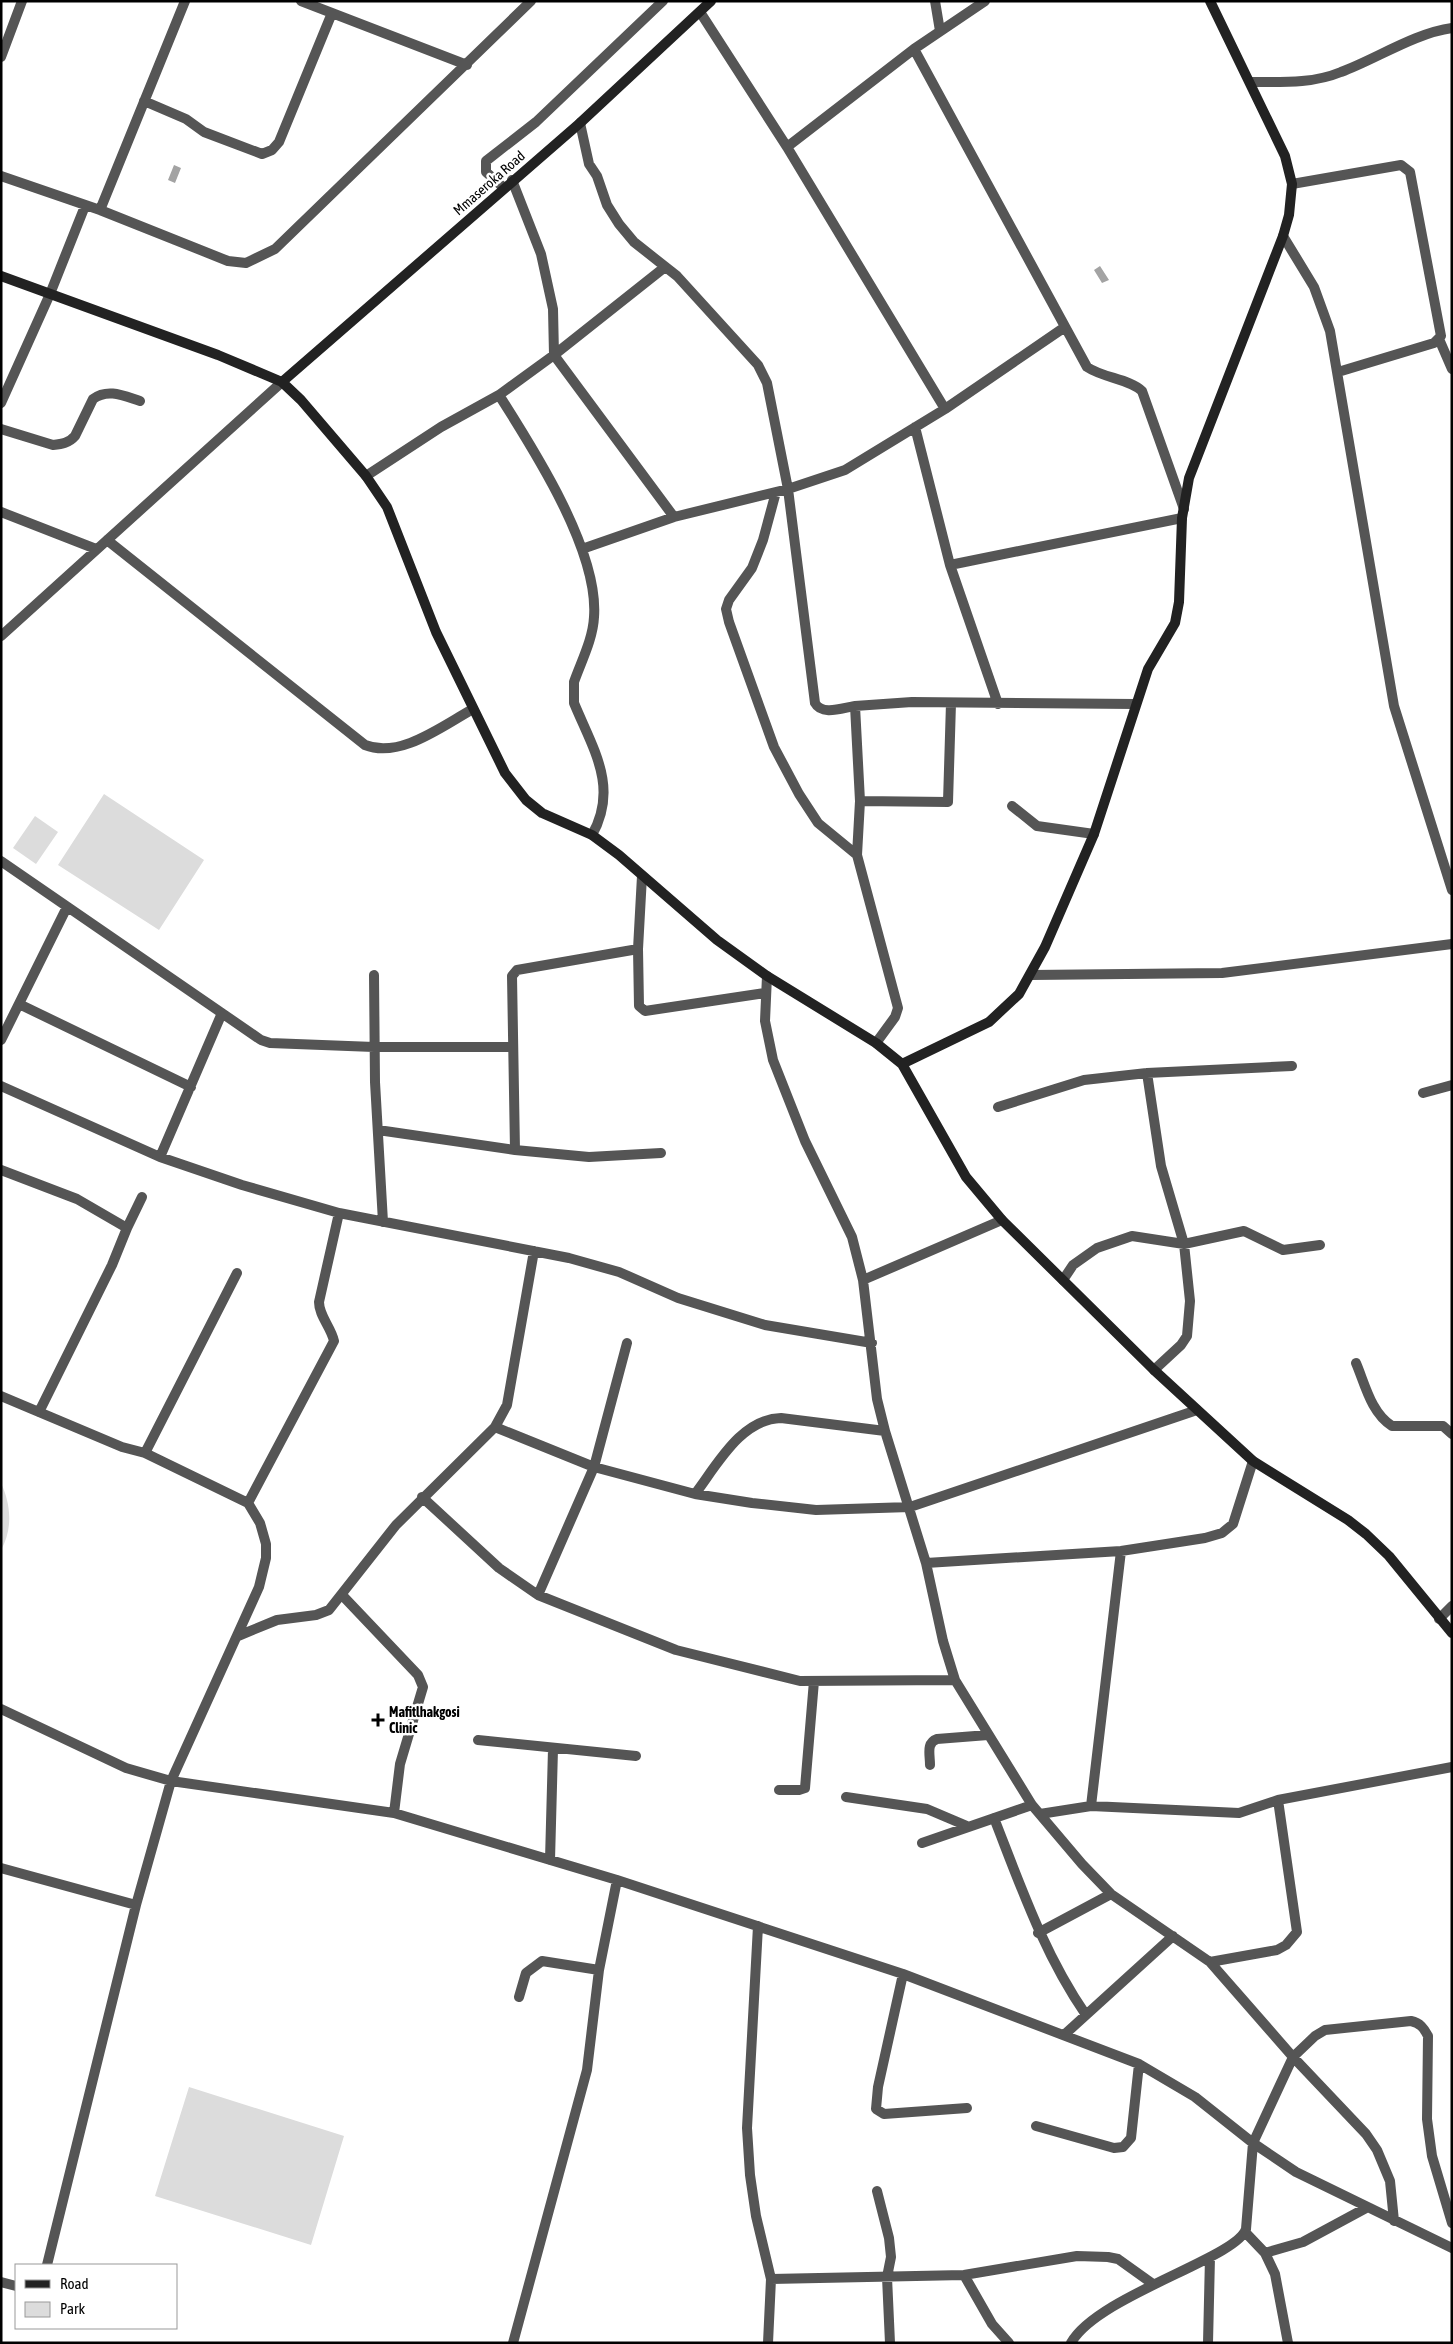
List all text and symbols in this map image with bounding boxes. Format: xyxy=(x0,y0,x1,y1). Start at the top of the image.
street label: Mmaseroka Road xyxy=(450,148,528,218)
place label: Mafitlhakgosi Clinic xyxy=(389,1704,460,1736)
marker: Mafitlhakgosi Clinic xyxy=(371,1713,385,1727)
legend xyxy=(15,2264,178,2329)
text: Road xyxy=(60,2275,89,2292)
text: Park xyxy=(60,2300,85,2317)

